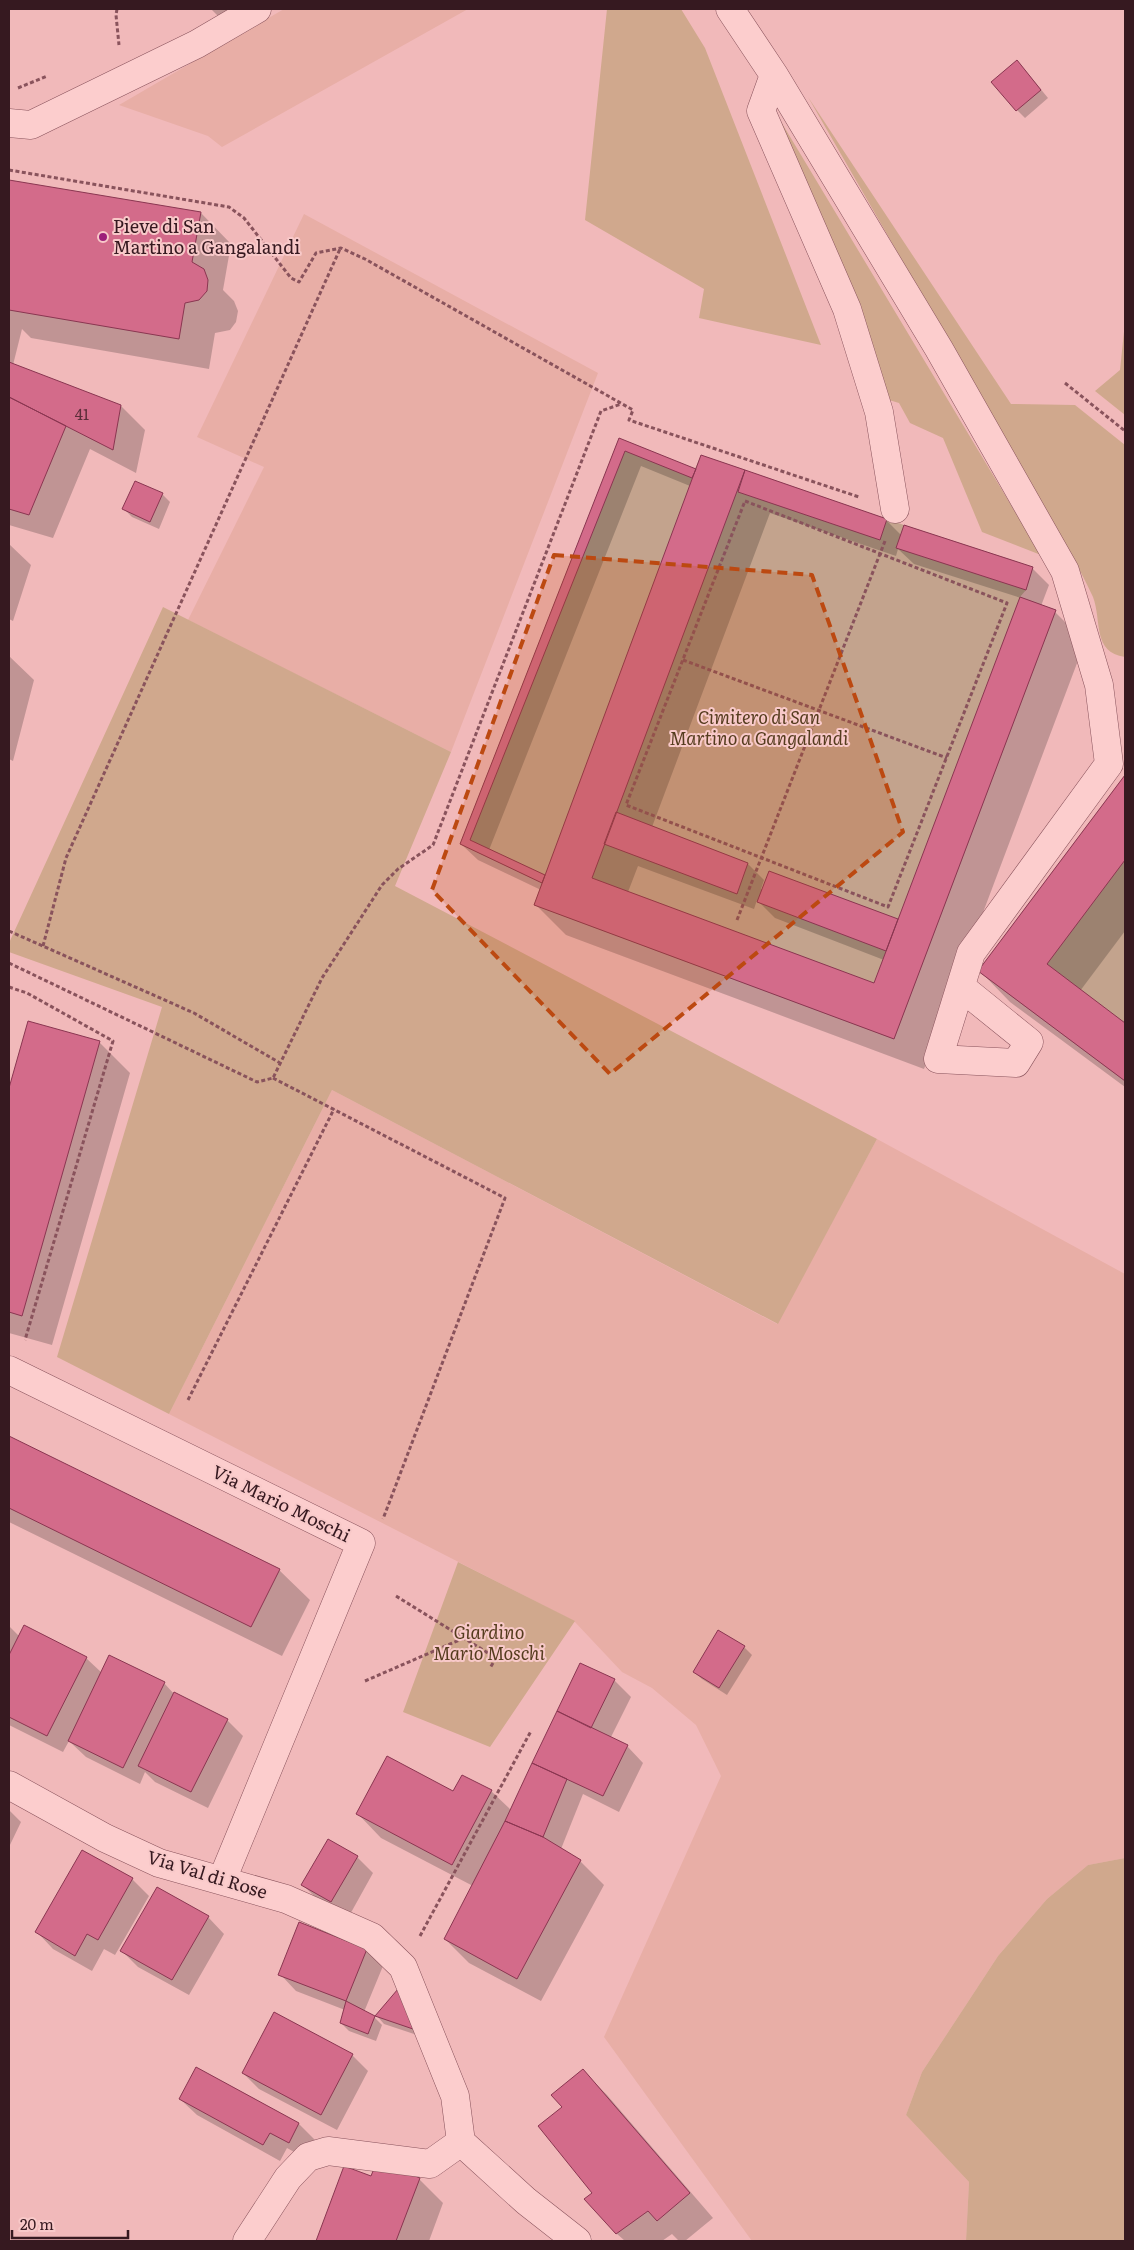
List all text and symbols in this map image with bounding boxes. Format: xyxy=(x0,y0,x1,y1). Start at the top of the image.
place label: Pieve di San Martino a Gangalandi xyxy=(113,212,300,260)
marker: Pieve di San Martino a Gangalandi xyxy=(97,231,109,243)
house number: 41 xyxy=(75,402,89,425)
park label: Cimitero di San Martino a Gangalandi xyxy=(670,703,849,751)
street label: Via Mario Moschi xyxy=(208,1457,355,1548)
park label: Giardino Mario Moschi xyxy=(433,1618,545,1666)
street label: Via Val di Rose xyxy=(144,1842,271,1905)
scale bar xyxy=(12,2208,129,2240)
text: 20 m xyxy=(20,2212,54,2235)

